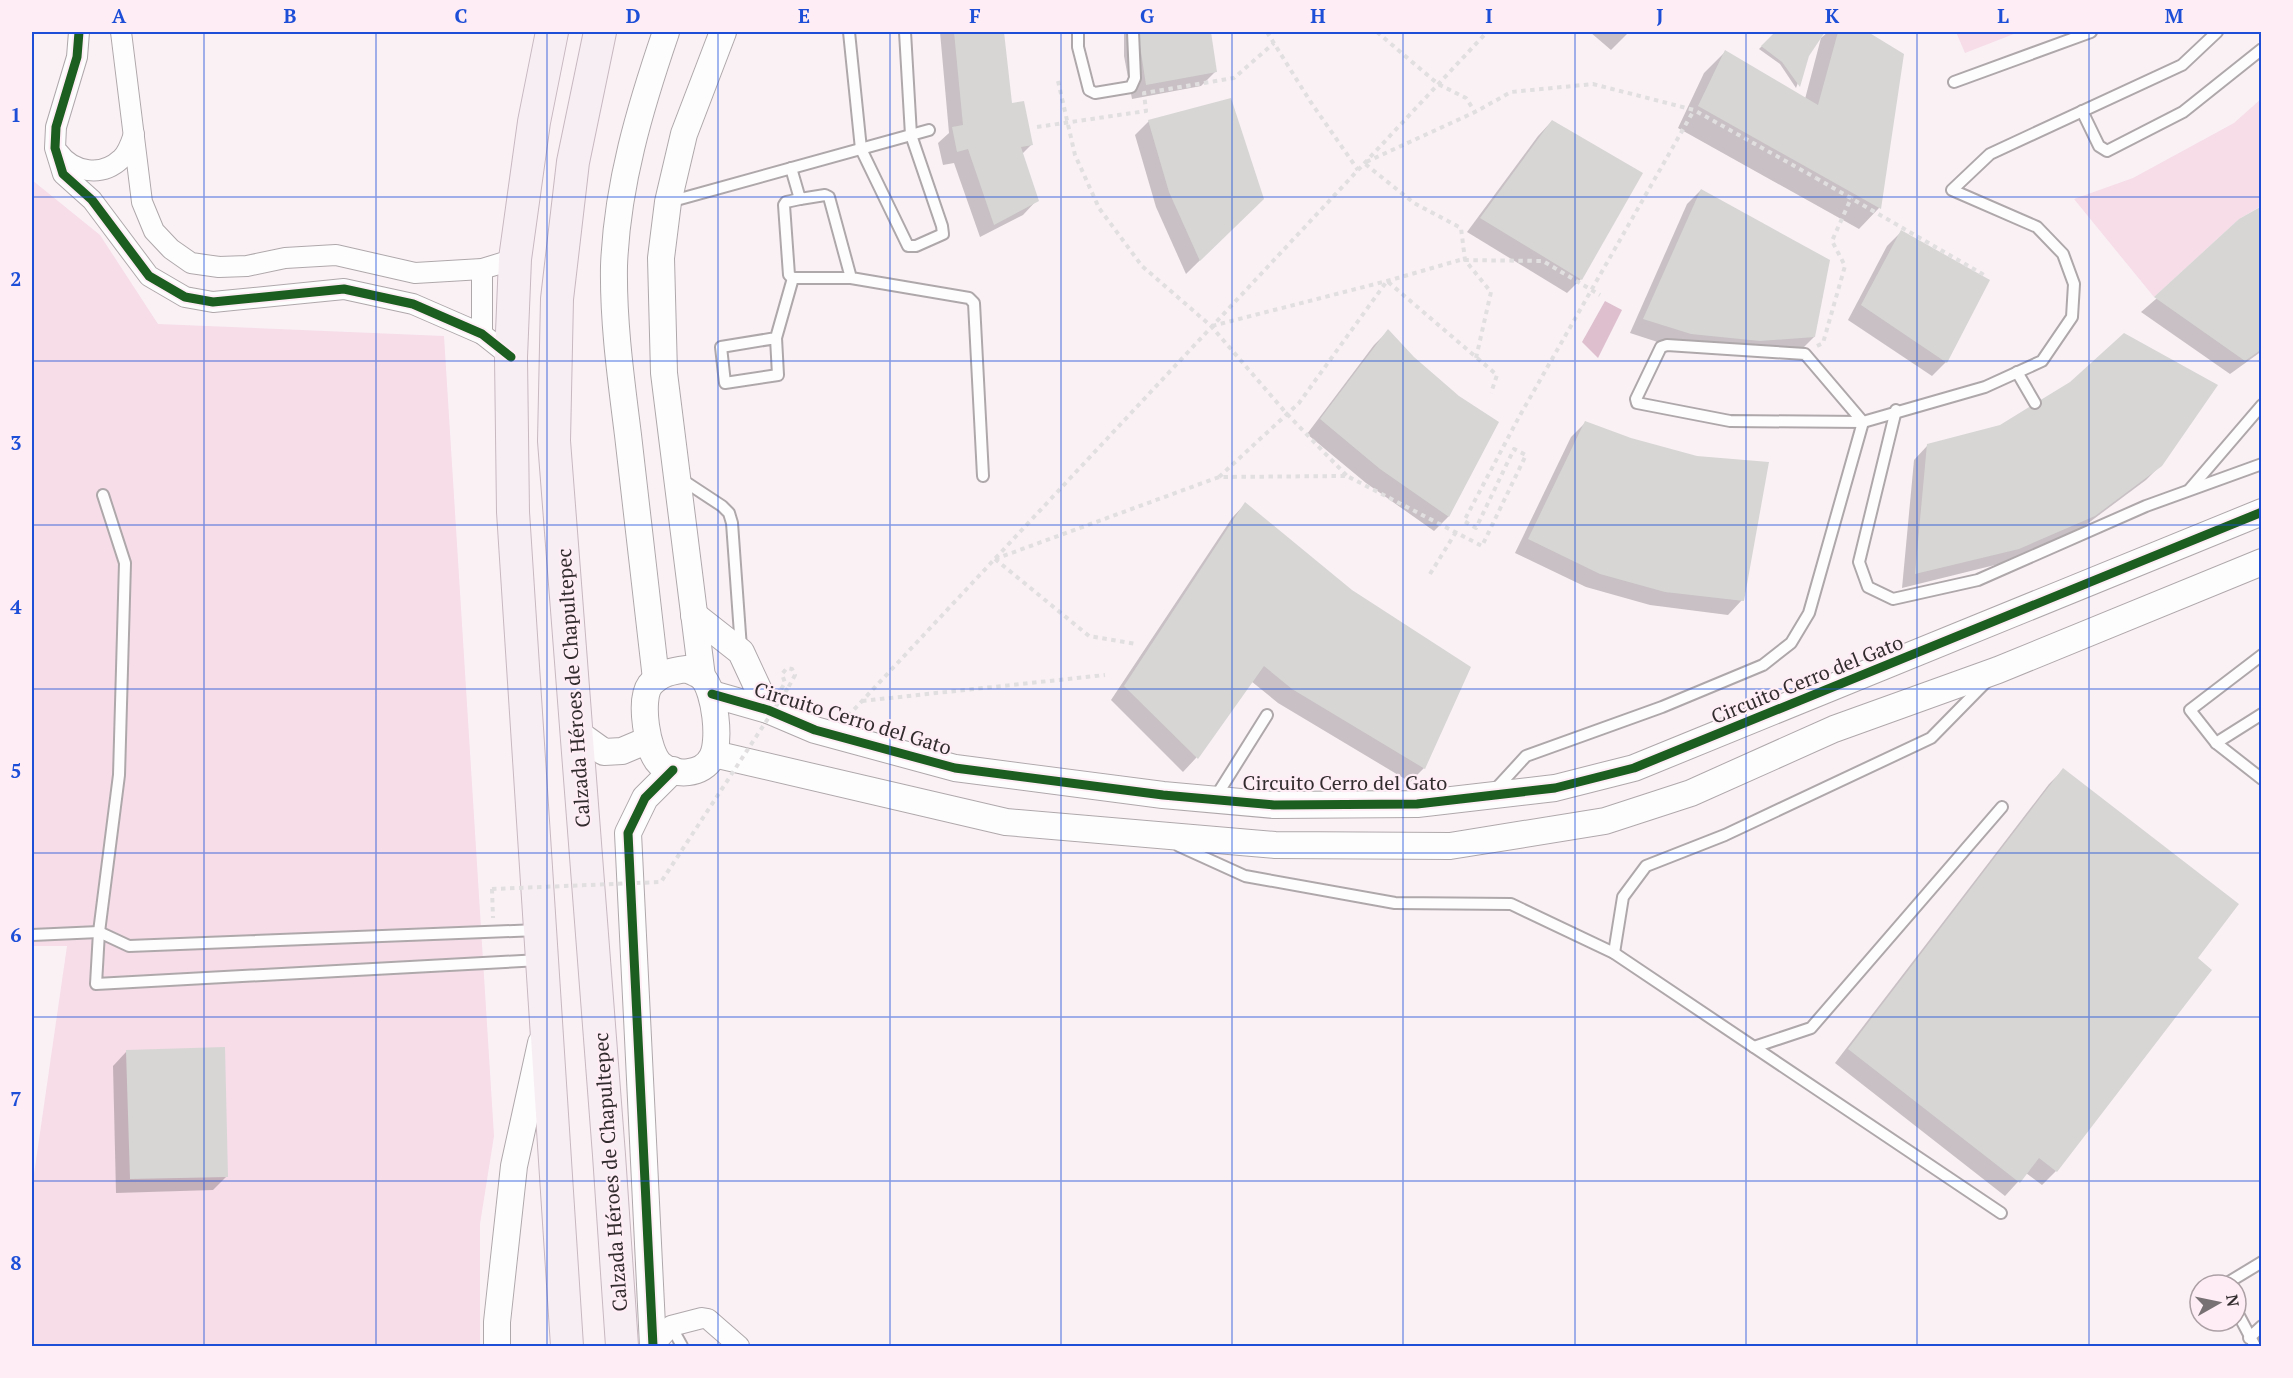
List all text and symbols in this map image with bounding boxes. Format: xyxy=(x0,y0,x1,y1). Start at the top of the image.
text: A xyxy=(112,2,127,29)
text: B xyxy=(284,2,297,29)
text: C xyxy=(454,2,468,29)
text: D xyxy=(626,2,640,29)
text: E xyxy=(798,2,810,29)
text: F xyxy=(969,2,981,29)
text: G xyxy=(1140,2,1154,29)
text: H xyxy=(1310,2,1326,29)
text: I xyxy=(1485,2,1493,29)
text: J xyxy=(1656,2,1664,29)
text: K xyxy=(1825,2,1840,29)
text: L xyxy=(1997,2,2009,29)
text: M xyxy=(2165,2,2184,29)
text: 1 xyxy=(10,101,22,128)
text: 2 xyxy=(10,265,22,292)
text: 3 xyxy=(10,429,22,456)
street label: Calzada Héroes de Chapultepec xyxy=(550,548,596,828)
text: 4 xyxy=(10,593,22,620)
street label: Circuito Cerro del Gato xyxy=(1707,628,1907,730)
street label: Circuito Cerro del Gato xyxy=(751,675,955,761)
text: 5 xyxy=(10,757,22,784)
street label: Circuito Cerro del Gato xyxy=(1243,769,1447,796)
text: 6 xyxy=(10,921,22,948)
street label: Calzada Héroes de Chapultepec xyxy=(587,1032,633,1312)
text: 7 xyxy=(10,1085,22,1112)
text: 8 xyxy=(10,1249,22,1276)
north arrow xyxy=(2188,1273,2248,1333)
text: N xyxy=(2221,1293,2245,1308)

